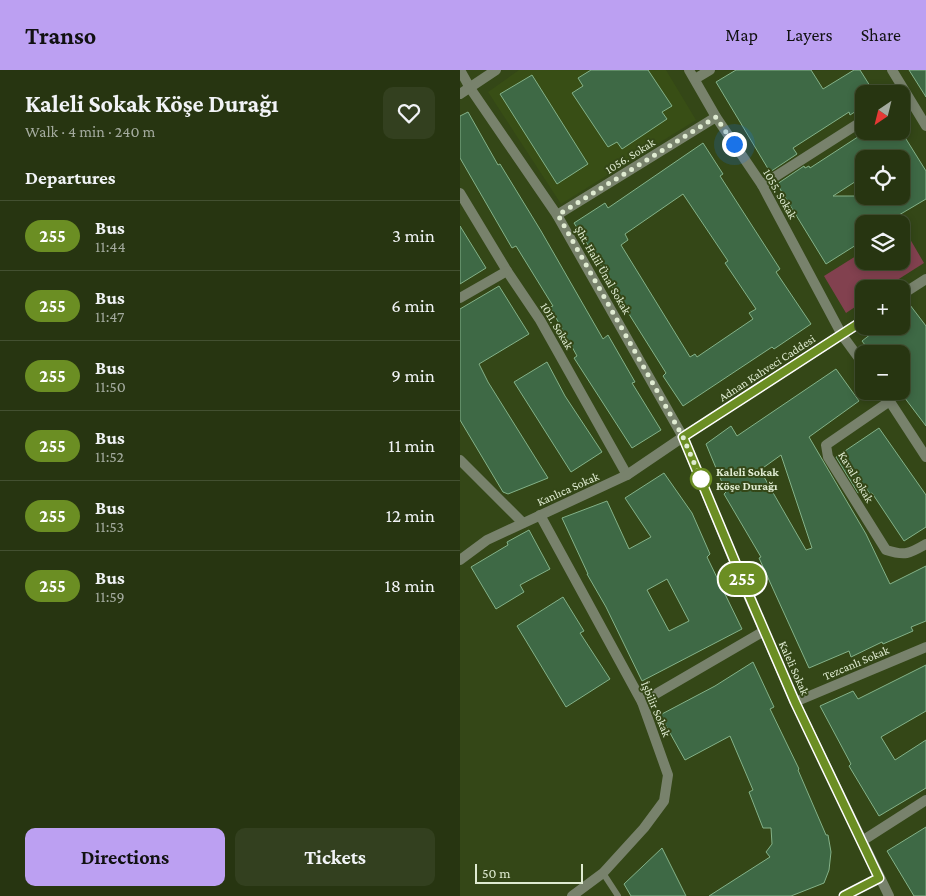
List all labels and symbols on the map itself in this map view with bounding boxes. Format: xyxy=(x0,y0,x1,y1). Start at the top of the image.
north arrow xyxy=(855,85,910,140)
your location xyxy=(722,132,747,157)
street label: 1056. Sokak xyxy=(603,135,658,177)
street label: 1055. Sokak xyxy=(760,167,800,222)
street label: Şht. Halil Ünal Sokak xyxy=(572,223,634,317)
street label: 1011. Sokak xyxy=(538,300,577,352)
street label: Adnan Kahveci Caddesi xyxy=(716,332,818,404)
street label: Kaval Sokak xyxy=(835,449,877,505)
place label: Kaleli Sokak Köşe Durağı xyxy=(716,465,779,493)
marker: Kaleli Sokak Köşe Durağı xyxy=(690,468,712,490)
street label: Kanlıca Sokak xyxy=(535,469,601,509)
line badge: 255 xyxy=(713,563,771,595)
street label: Kaleli Sokak xyxy=(776,639,812,698)
street label: Tezcanlı Sokak xyxy=(821,643,891,683)
street label: İşbilir Sokak xyxy=(638,679,674,739)
scale bar xyxy=(475,861,582,884)

